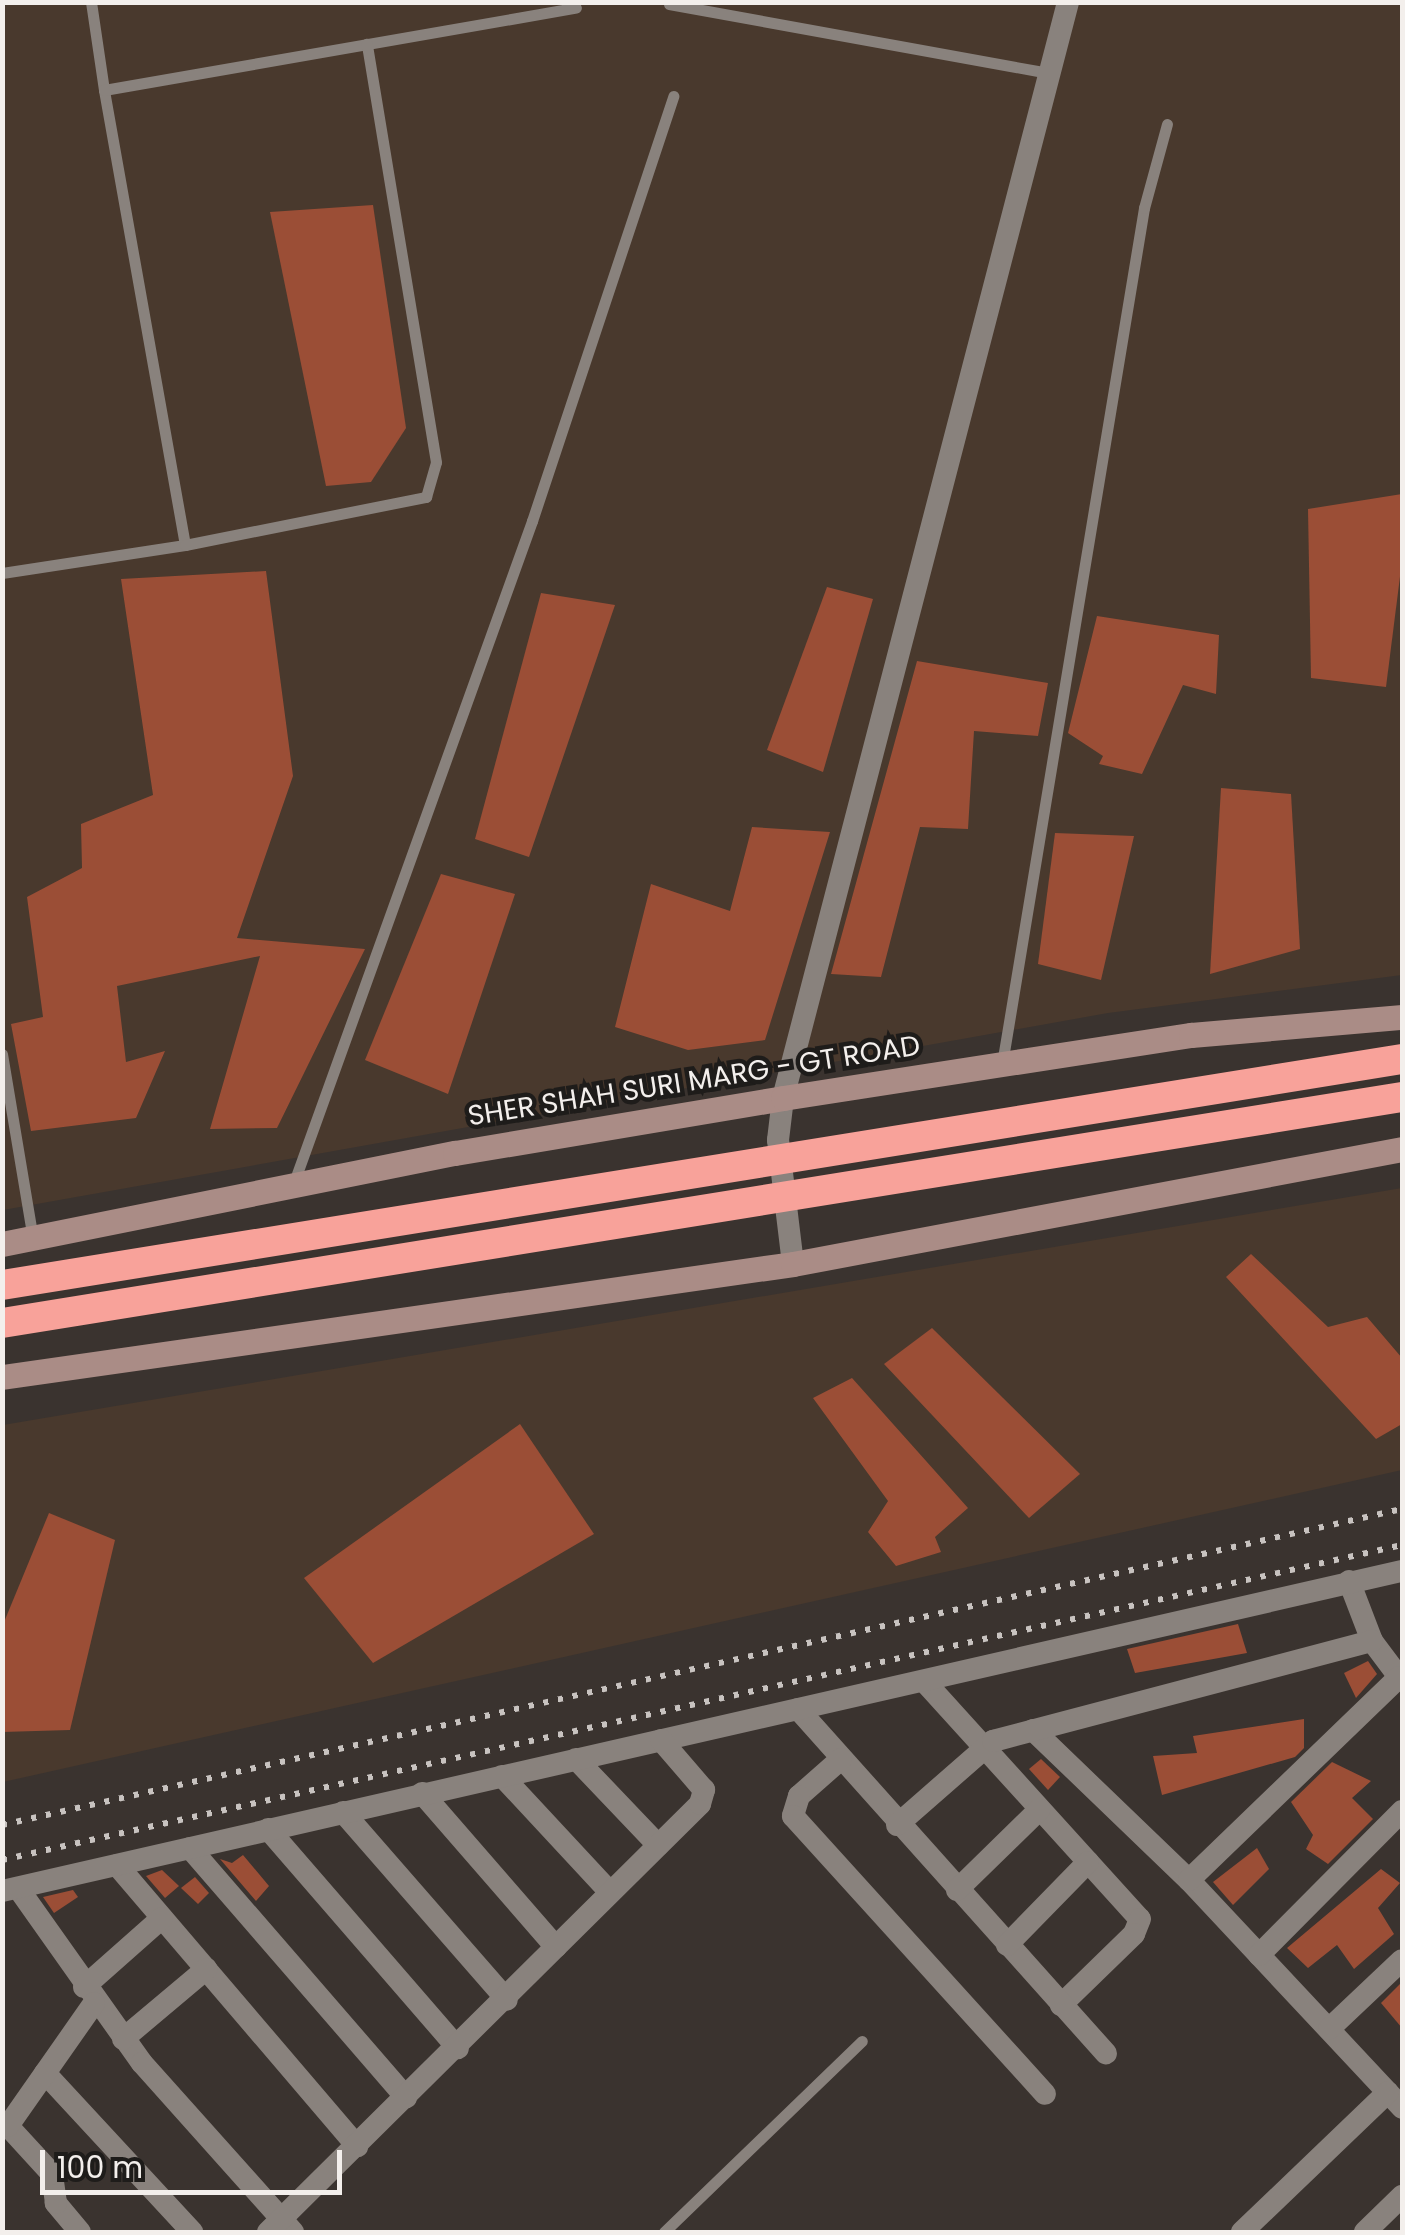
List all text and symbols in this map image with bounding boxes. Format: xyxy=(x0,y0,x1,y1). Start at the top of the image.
street label: SHER SHAH SURI MARG - GT ROAD xyxy=(466,1029,922,1133)
scale bar xyxy=(45,2130,348,2192)
text: 100 m xyxy=(57,2146,143,2189)

